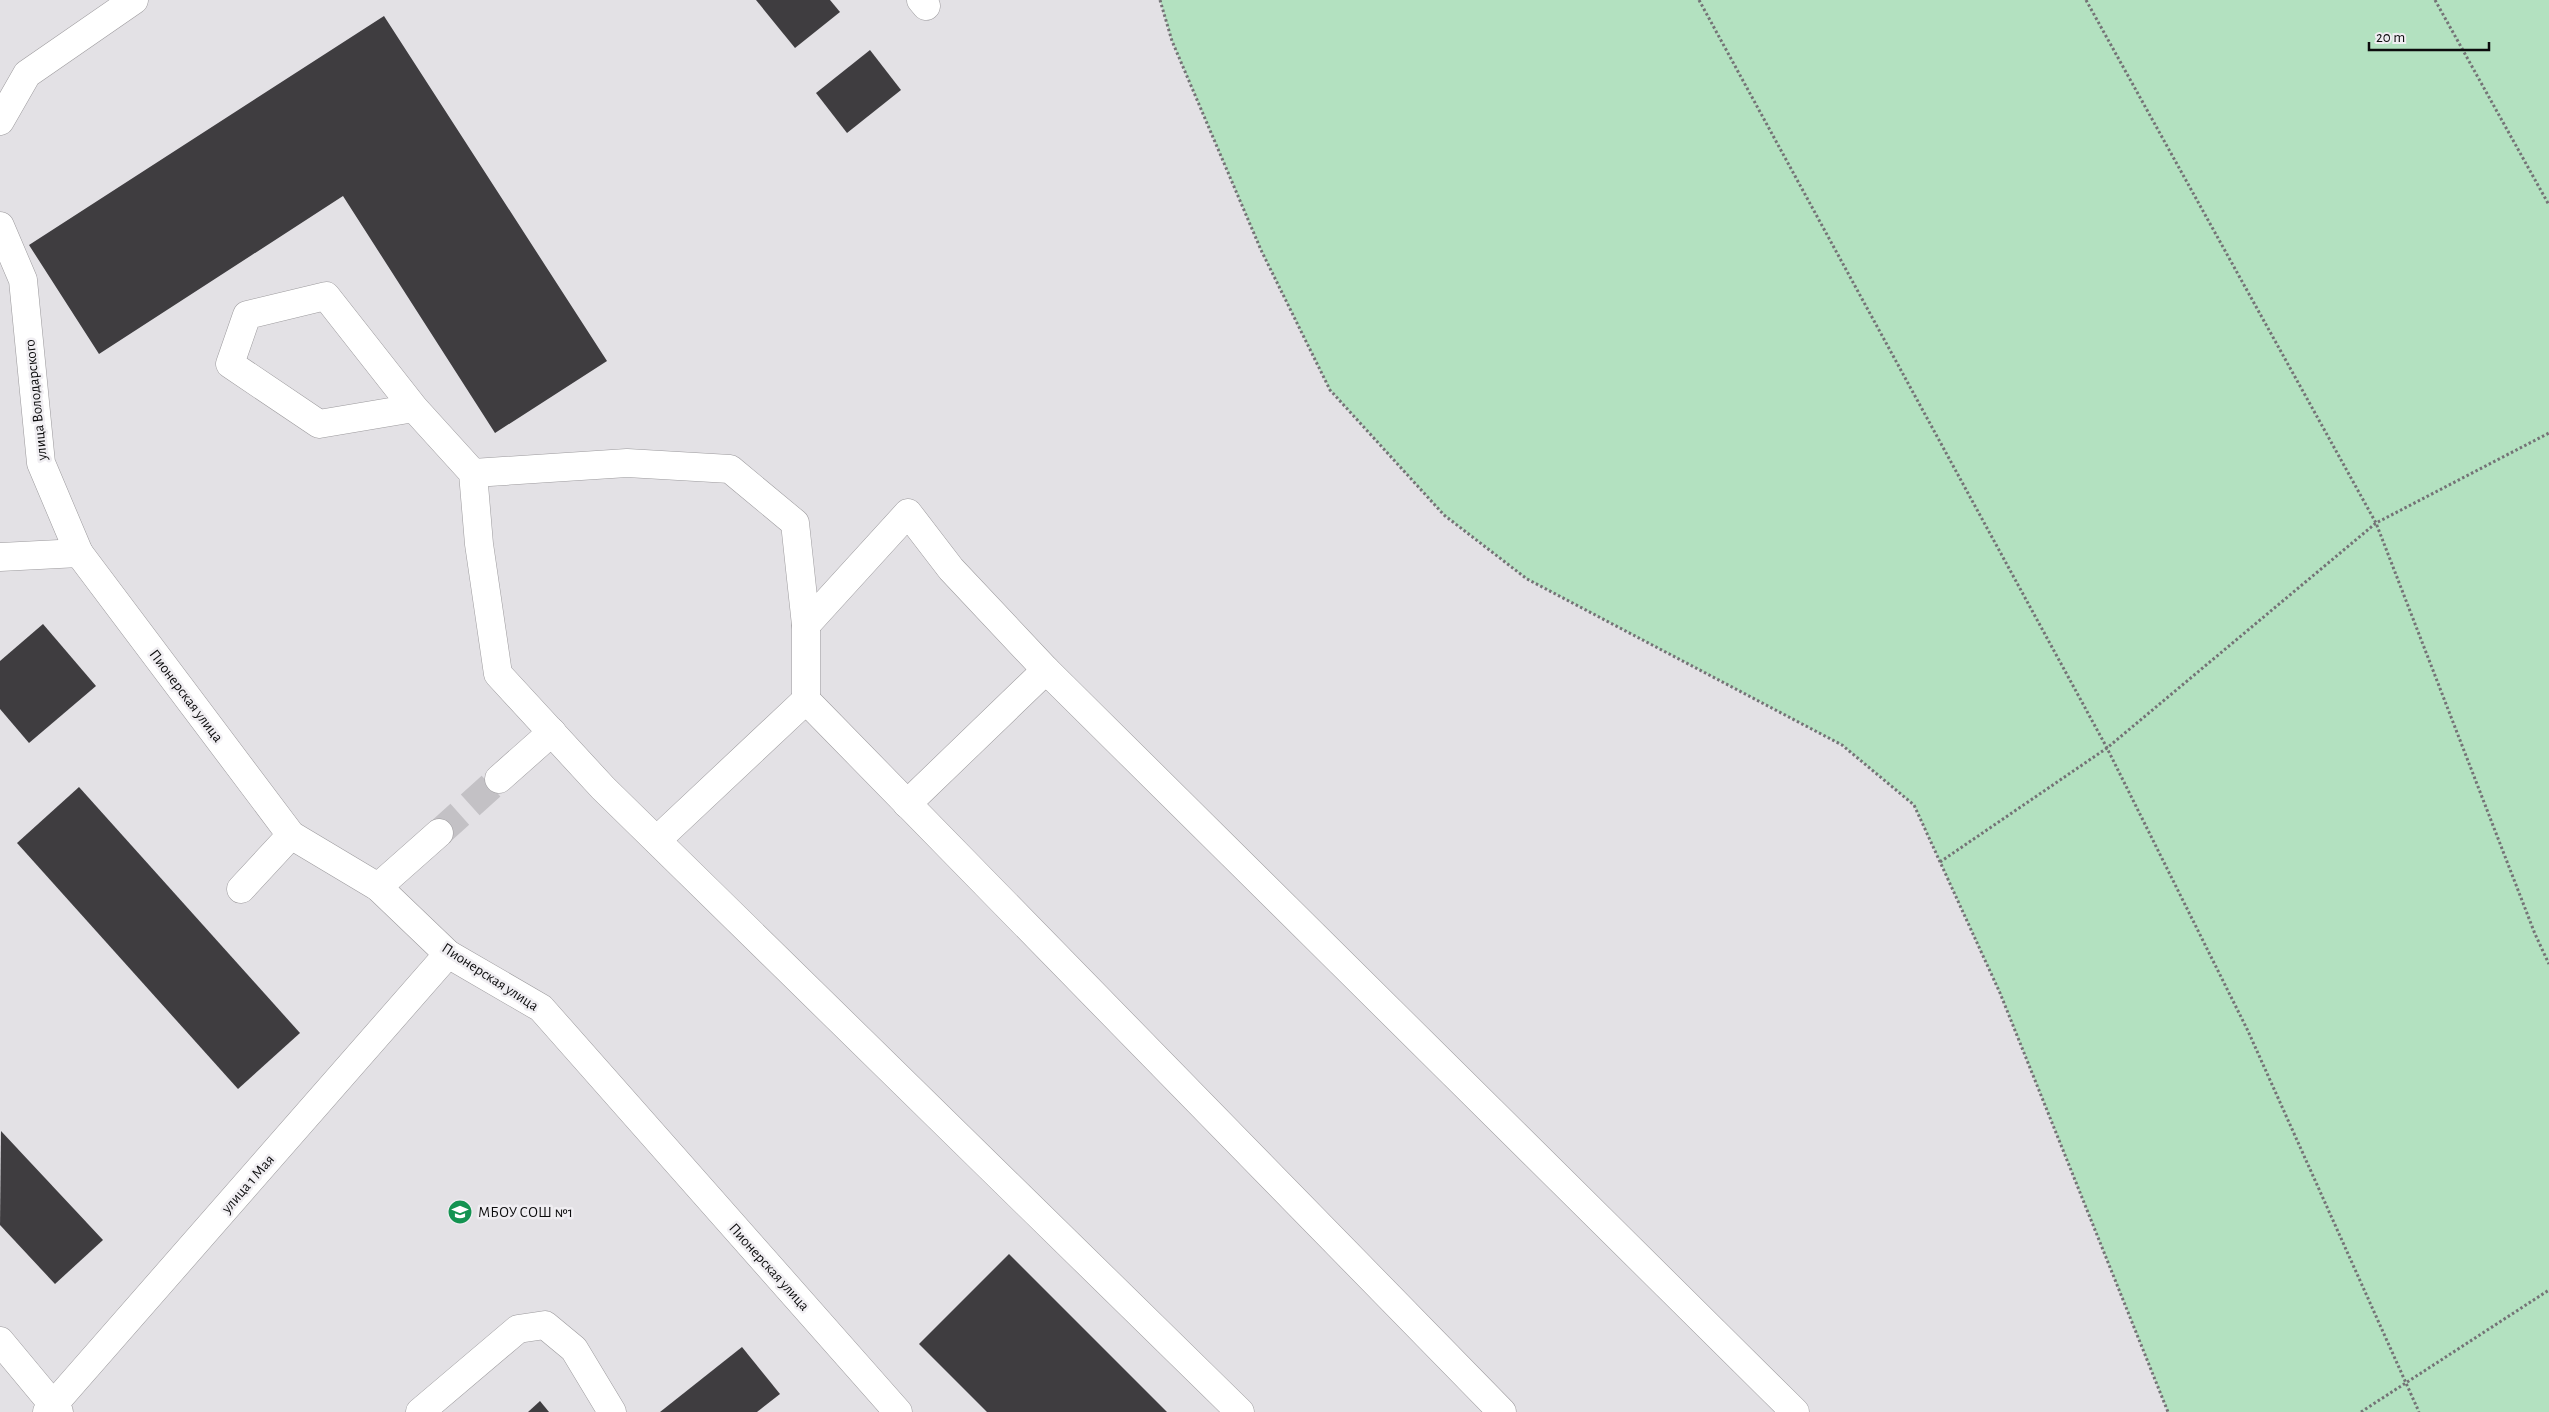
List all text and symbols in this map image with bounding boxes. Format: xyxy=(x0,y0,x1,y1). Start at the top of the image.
scale bar xyxy=(2369,20,2489,52)
text: 20 m xyxy=(2376,30,2405,45)
street label: улица Володарского xyxy=(22,339,50,462)
street label: Пионерская улица xyxy=(146,647,226,745)
street label: Пионерская улица xyxy=(439,940,541,1014)
street label: улица 1 Мая xyxy=(218,1152,277,1217)
school or university icon: МБОУ СОШ №1 xyxy=(447,1199,473,1225)
place label: МБОУ СОШ №1 xyxy=(478,1205,573,1220)
street label: Пионерская улица xyxy=(726,1220,812,1314)

